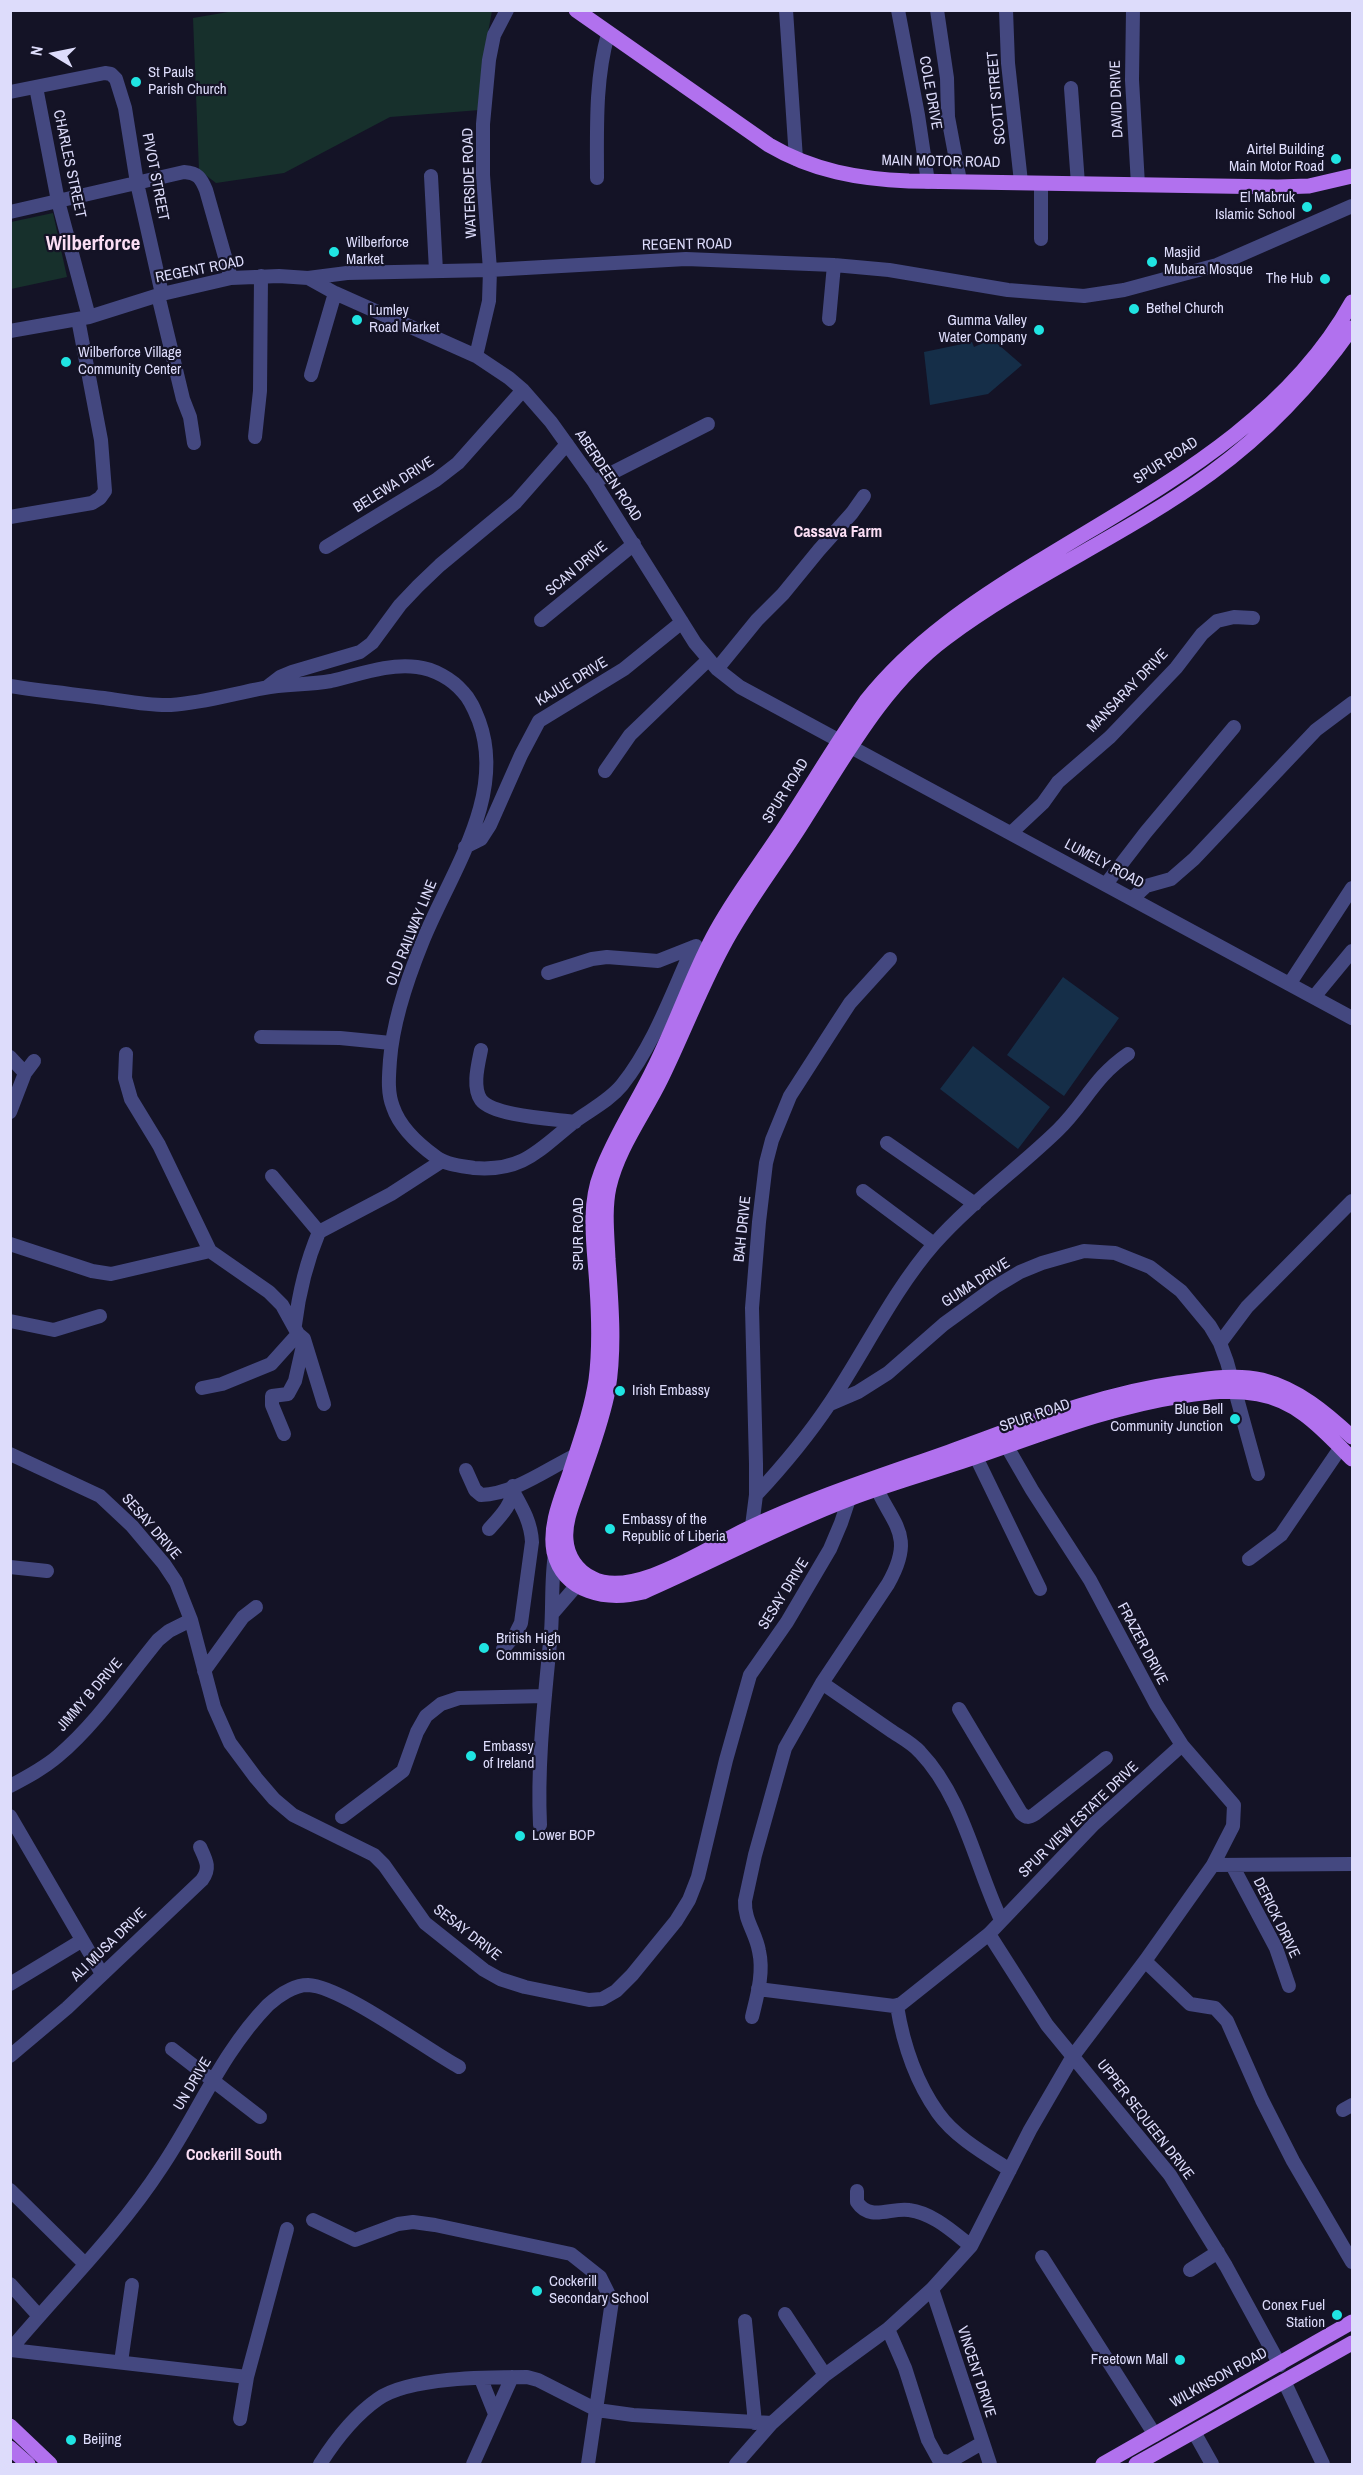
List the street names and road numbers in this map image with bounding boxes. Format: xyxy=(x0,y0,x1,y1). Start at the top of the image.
street label: SCOTT STREET xyxy=(984,51,1010,145)
street label: COLE DRIVE xyxy=(915,55,945,131)
street label: DAVID DRIVE xyxy=(1107,60,1127,138)
street label: CHARLES STREET xyxy=(49,108,89,220)
street label: WATERSIDE ROAD xyxy=(459,127,481,239)
street label: PIVOT STREET xyxy=(138,132,172,222)
street label: MAIN MOTOR ROAD xyxy=(882,152,1000,172)
street label: REGENT ROAD xyxy=(642,235,732,255)
street label: REGENT ROAD xyxy=(154,253,246,287)
street label: ABERDEEN ROAD xyxy=(571,427,645,525)
street label: SPUR ROAD xyxy=(1130,434,1202,488)
street label: BELEWA DRIVE xyxy=(350,453,438,517)
street label: SCAN DRIVE xyxy=(542,538,612,600)
street label: MANSARAY DRIVE xyxy=(1084,645,1172,737)
street label: KAJUE DRIVE xyxy=(533,654,611,710)
street label: SPUR ROAD xyxy=(759,755,813,827)
street label: LUMELY ROAD xyxy=(1061,836,1147,892)
street label: OLD RAILWAY LINE xyxy=(383,877,441,989)
street label: BAH DRIVE xyxy=(731,1195,755,1263)
street label: SPUR ROAD xyxy=(570,1197,588,1271)
street label: GUMA DRIVE xyxy=(938,1254,1014,1312)
street label: SPUR ROAD xyxy=(997,1396,1073,1436)
street label: SESAY DRIVE xyxy=(118,1490,184,1564)
street label: SESAY DRIVE xyxy=(755,1555,813,1633)
street label: FRAZER DRIVE xyxy=(1113,1600,1171,1688)
street label: JIMMY B DRIVE xyxy=(53,1655,127,1735)
street label: SPUR VIEW ESTATE DRIVE xyxy=(1015,1758,1143,1882)
street label: DERICK DRIVE xyxy=(1249,1875,1303,1961)
street label: SESAY DRIVE xyxy=(429,1901,505,1965)
street label: ALI MUSA DRIVE xyxy=(67,1904,151,1986)
street label: UN DRIVE xyxy=(170,2054,216,2114)
street label: UPPER SEQUEEN DRIVE xyxy=(1093,2057,1197,2183)
street label: VINCENT DRIVE xyxy=(953,2324,999,2420)
street label: WILKINSON ROAD xyxy=(1167,2344,1271,2412)

